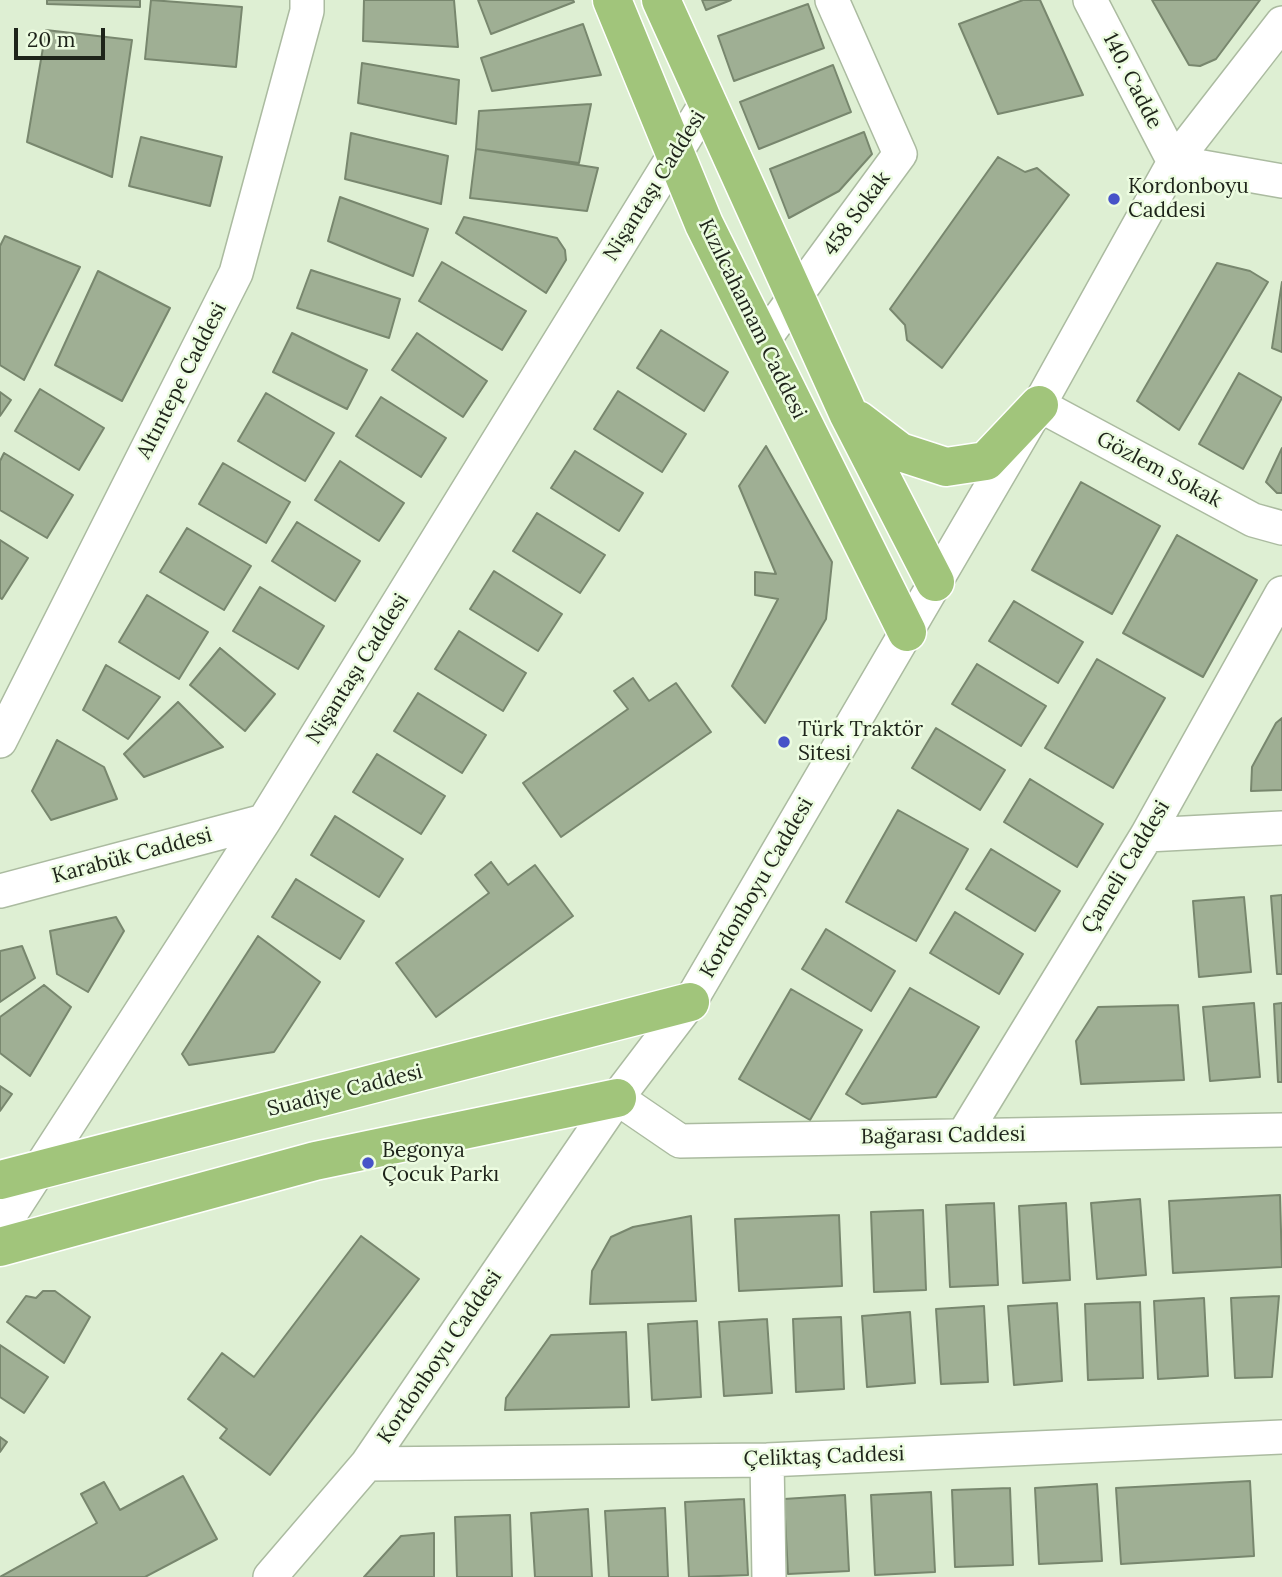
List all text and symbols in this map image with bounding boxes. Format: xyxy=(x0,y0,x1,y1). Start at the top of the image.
scale bar xyxy=(18,14,108,58)
text: 20 m xyxy=(27,26,76,53)
street label: 140. Cadde xyxy=(1097,29,1167,133)
street label: Nişantaşı Caddesi xyxy=(599,106,711,266)
street label: 458 Sokak xyxy=(818,167,896,261)
place label: Kordonboyu Caddesi xyxy=(1128,174,1249,224)
marker: Kordonboyu Caddesi xyxy=(1106,191,1122,207)
street label: Kızılcahamam Caddesi xyxy=(693,215,811,423)
street label: Altıntepe Caddesi xyxy=(132,299,232,463)
street label: Gözlem Sokak xyxy=(1092,426,1226,514)
street label: Nişantaşı Caddesi xyxy=(302,589,414,749)
place label: Türk Traktör Sitesi xyxy=(798,717,923,767)
marker: Türk Traktör Sitesi xyxy=(776,734,792,750)
street label: Kordonboyu Caddesi xyxy=(695,793,819,983)
street label: Çameli Caddesi xyxy=(1076,796,1176,938)
street label: Karabük Caddesi xyxy=(49,823,215,889)
street label: Suadiye Caddesi xyxy=(265,1060,425,1122)
street label: Bağarası Caddesi xyxy=(860,1122,1026,1150)
place label: Begonya Çocuk Parkı xyxy=(382,1138,499,1188)
marker: Begonya Çocuk Parkı xyxy=(360,1155,376,1171)
street label: Kordonboyu Caddesi xyxy=(373,1265,507,1449)
street label: Çeliktaş Caddesi xyxy=(743,1442,905,1472)

